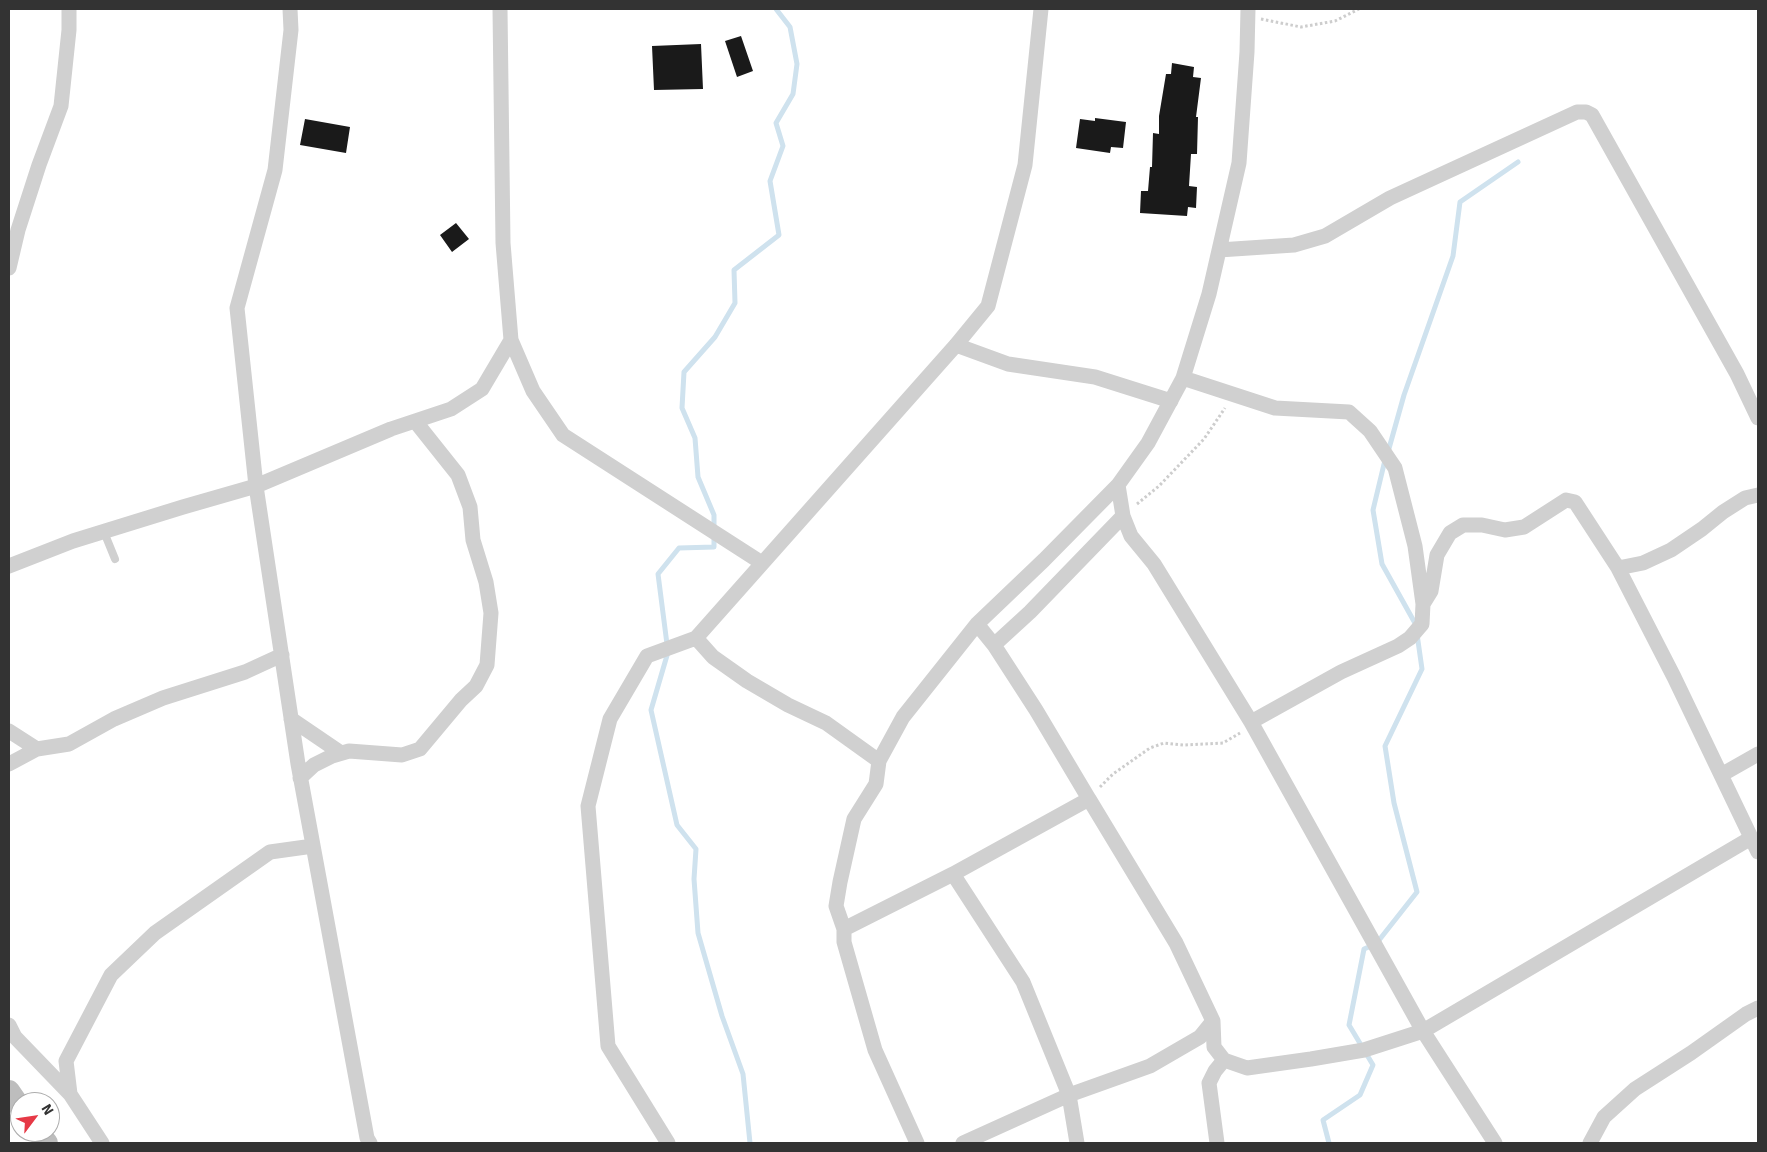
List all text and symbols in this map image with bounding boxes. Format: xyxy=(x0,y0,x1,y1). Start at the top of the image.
north arrow xyxy=(10,1092,60,1142)
text: N xyxy=(38,1101,57,1118)

